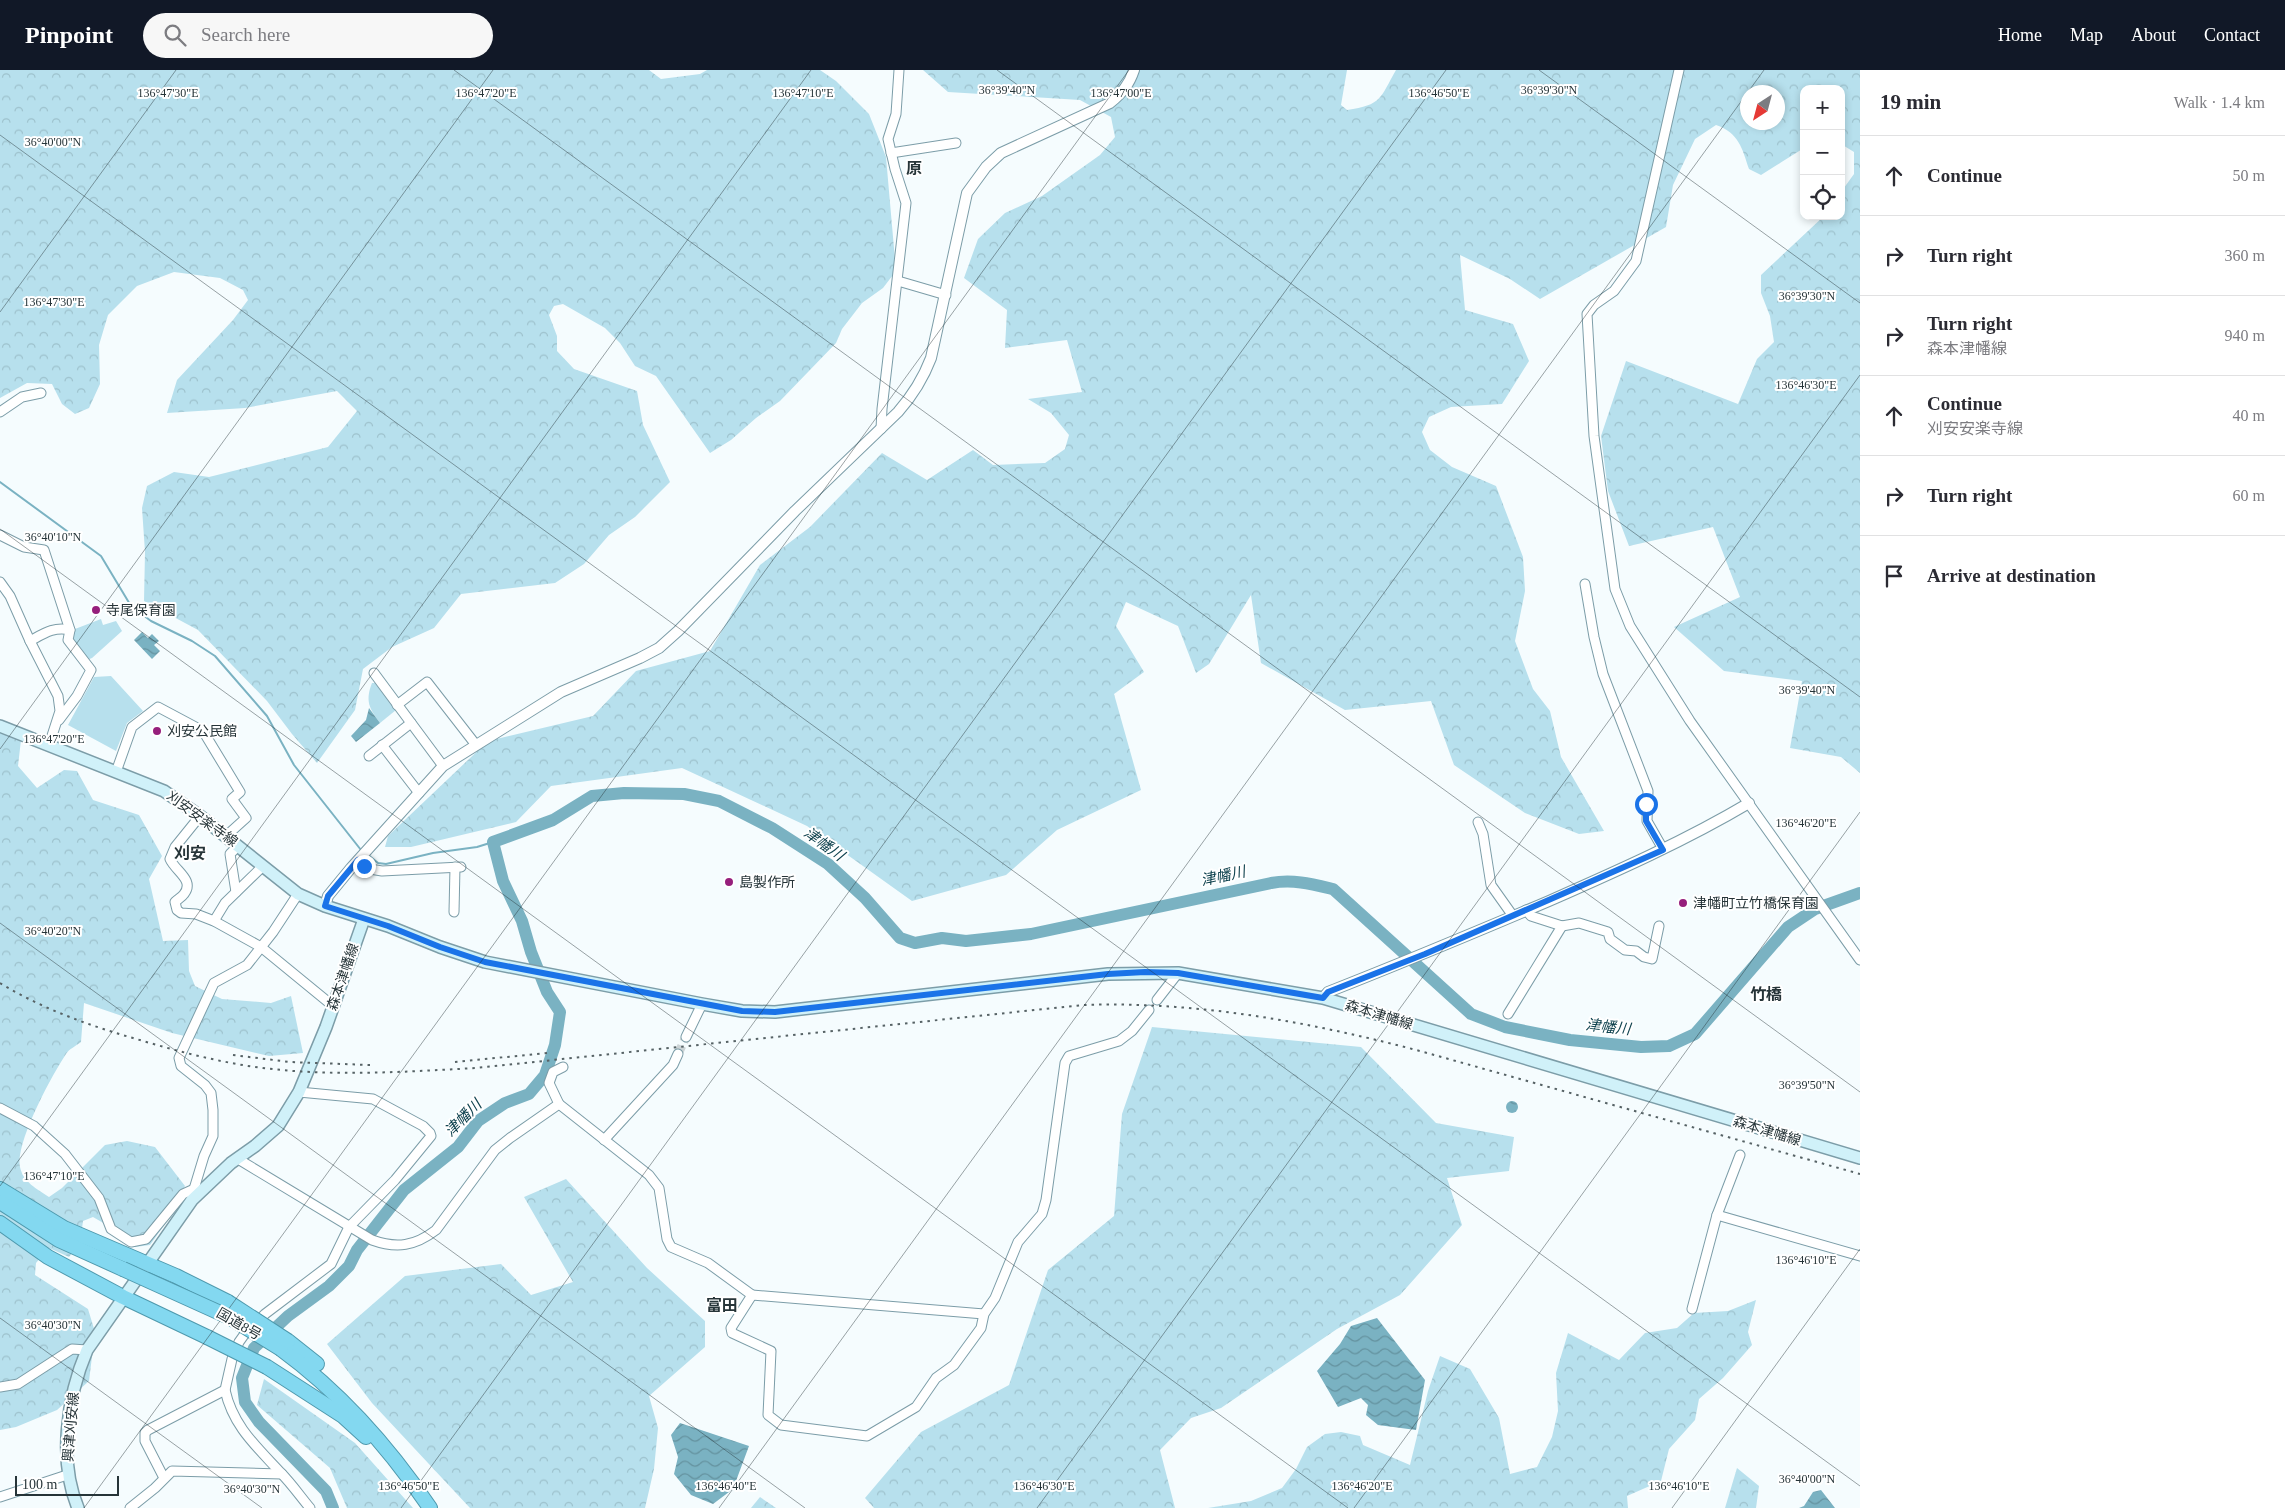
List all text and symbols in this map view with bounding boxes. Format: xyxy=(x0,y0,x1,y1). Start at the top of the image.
search box xyxy=(143,13,493,58)
icon: search xyxy=(161,21,189,49)
text: Pinpoint xyxy=(25,22,113,48)
text: Search here xyxy=(201,24,290,45)
text: Home xyxy=(1998,25,2042,45)
text: Map xyxy=(2070,25,2103,45)
text: About xyxy=(2131,25,2176,45)
text: Contact xyxy=(2204,25,2260,45)
text: 36°39'40"N xyxy=(979,83,1036,97)
text: 36°39'30"N xyxy=(1521,83,1578,97)
north arrow xyxy=(1740,85,1785,130)
map controls xyxy=(1800,85,1845,220)
button: + xyxy=(1800,85,1845,130)
text: 136°47'30"E xyxy=(137,86,199,100)
text: 136°47'20"E xyxy=(455,86,517,100)
text: 136°47'10"E xyxy=(772,86,834,100)
text: 136°47'00"E xyxy=(1090,86,1152,100)
text: 136°46'50"E xyxy=(1408,86,1470,100)
text: 19 min xyxy=(1880,90,1941,114)
text: Walk · 1.4 km xyxy=(2174,94,2265,111)
button: − xyxy=(1800,130,1845,175)
text: 36°40'00"N xyxy=(25,135,82,149)
district label: 原 xyxy=(906,160,922,177)
icon: ahead xyxy=(1880,162,1908,190)
text: Continue xyxy=(1927,165,2002,186)
text: 50 m xyxy=(2233,167,2265,184)
button: locate xyxy=(1800,175,1845,220)
icon: right xyxy=(1880,242,1908,270)
text: Turn right xyxy=(1927,245,2012,266)
text: 360 m xyxy=(2225,247,2265,264)
text: 36°39'30"N xyxy=(1779,289,1836,303)
text: 136°47'30"E xyxy=(23,295,85,309)
text: Turn right xyxy=(1927,313,2012,334)
icon: right xyxy=(1880,322,1908,350)
text: 940 m xyxy=(2225,327,2265,344)
text: 森本津幡線 xyxy=(1927,340,2007,357)
text: 136°46'30"E xyxy=(1775,378,1837,392)
text: Continue xyxy=(1927,393,2002,414)
icon: ahead xyxy=(1880,402,1908,430)
text: 40 m xyxy=(2233,407,2265,424)
text: 刈安安楽寺線 xyxy=(1927,420,2023,437)
icon: right xyxy=(1880,482,1908,510)
text: Turn right xyxy=(1927,485,2012,506)
text: 60 m xyxy=(2233,487,2265,504)
text: 36°40'10"N xyxy=(25,530,82,544)
icon: arrive xyxy=(1880,562,1908,590)
text: Arrive at destination xyxy=(1927,565,2096,586)
place label: 寺尾保育園 xyxy=(106,603,176,618)
marker: 寺尾保育園 xyxy=(90,604,102,616)
text: 36°39'40"N xyxy=(1779,683,1836,697)
place label: 刈安公民館 xyxy=(167,724,237,739)
marker: 刈安公民館 xyxy=(151,725,163,737)
text: 136°47'20"E xyxy=(23,732,85,746)
street label: 刈安安楽寺線 xyxy=(164,788,240,850)
route start xyxy=(1635,793,1658,816)
text: 136°46'20"E xyxy=(1775,816,1837,830)
water label: 津幡川 xyxy=(801,824,849,865)
district label: 刈安 xyxy=(174,845,206,862)
route end xyxy=(353,855,376,878)
water label: 津幡川 xyxy=(1199,863,1249,889)
place label: 島製作所 xyxy=(739,875,795,890)
marker: 島製作所 xyxy=(723,876,735,888)
place label: 津幡町立竹橋保育園 xyxy=(1693,896,1819,911)
marker: 津幡町立竹橋保育園 xyxy=(1677,897,1689,909)
text: 36°40'20"N xyxy=(25,924,82,938)
street label: 森本津幡線 xyxy=(325,941,361,1013)
district label: 竹橋 xyxy=(1750,986,1782,1003)
street label: 森本津幡線 xyxy=(1343,998,1415,1032)
water label: 津幡川 xyxy=(1585,1017,1633,1038)
text: 36°39'50"N xyxy=(1779,1078,1836,1092)
water label: 津幡川 xyxy=(441,1095,486,1140)
street label: 森本津幡線 xyxy=(1731,1114,1803,1148)
text: 136°47'10"E xyxy=(23,1169,85,1183)
text: 136°46'10"E xyxy=(1775,1253,1837,1267)
district label: 富田 xyxy=(706,1297,738,1314)
street label: 国道8号 xyxy=(214,1305,264,1343)
text: 36°40'30"N xyxy=(25,1318,82,1332)
street label: 興津刈安線 xyxy=(60,1391,82,1463)
text: 36°40'00"N xyxy=(1779,1472,1836,1486)
scale bar xyxy=(15,1473,119,1496)
text: 100 m xyxy=(22,1477,57,1492)
text: 136°46'50"E xyxy=(378,1479,440,1493)
text: 136°46'40"E xyxy=(695,1479,757,1493)
text: 136°46'30"E xyxy=(1013,1479,1075,1493)
text: 136°46'20"E xyxy=(1331,1479,1393,1493)
text: 136°46'10"E xyxy=(1648,1479,1710,1493)
text: 36°40'30"N xyxy=(224,1482,281,1496)

